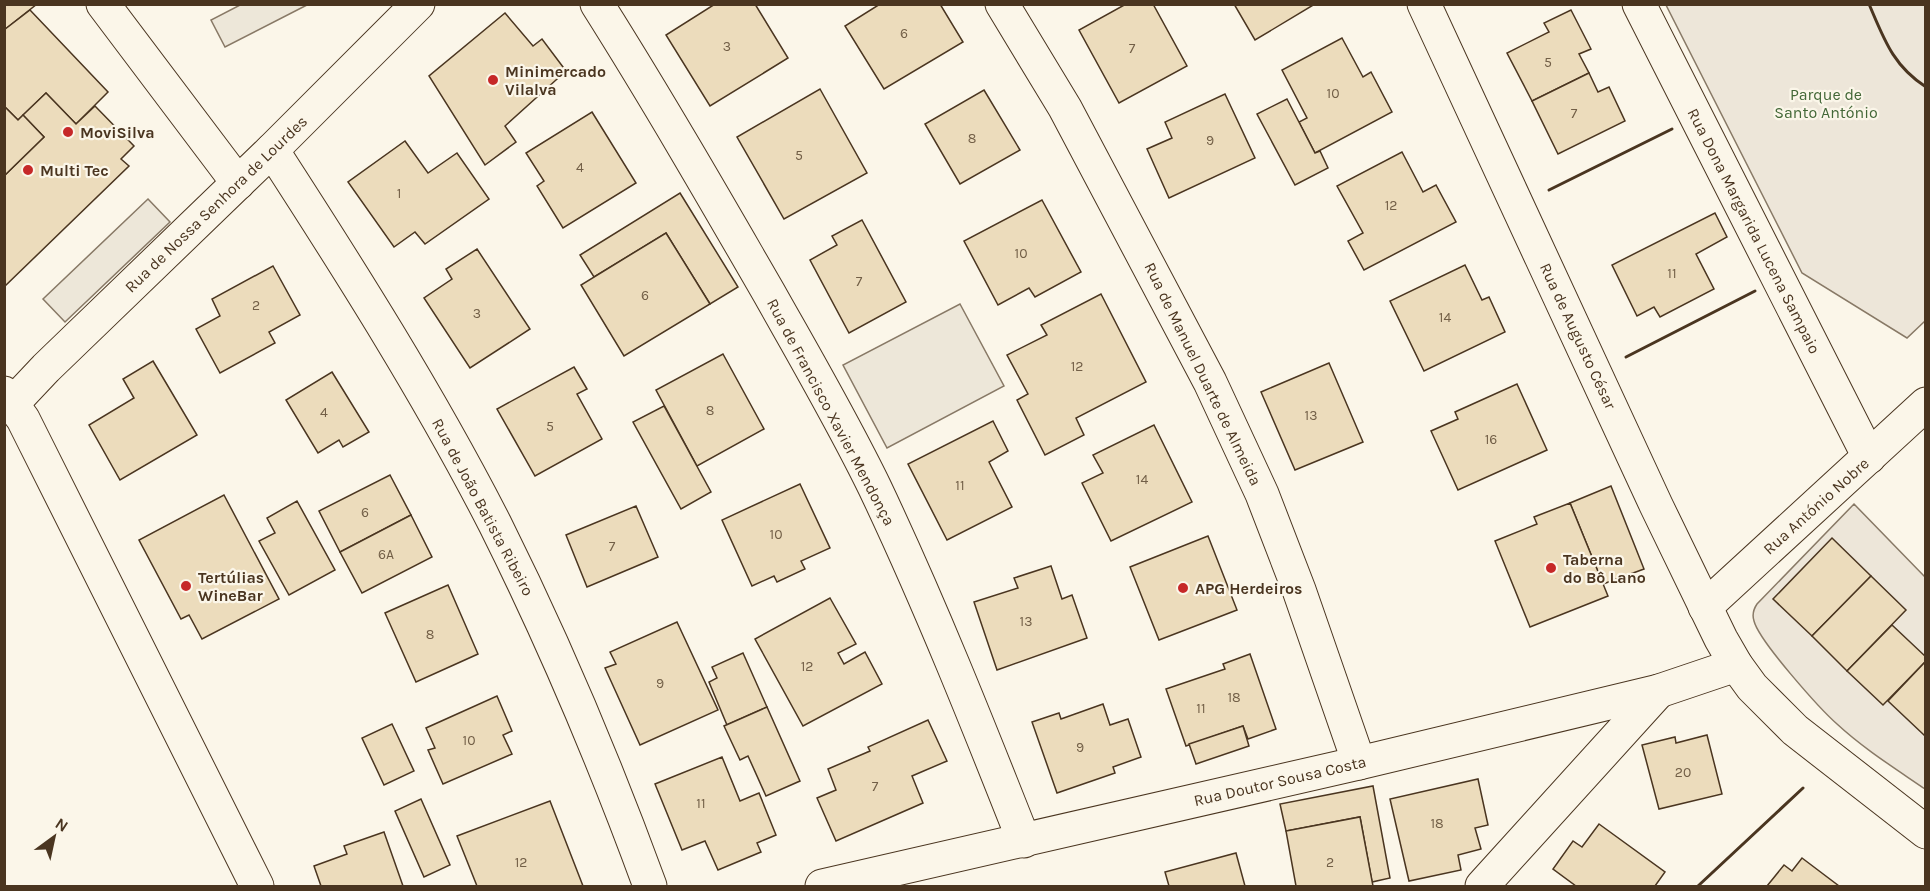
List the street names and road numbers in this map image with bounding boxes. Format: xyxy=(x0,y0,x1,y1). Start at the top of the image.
street label: Rua Dona Margarida Lucena Sampaio xyxy=(1684,105,1824,357)
street label: Rua de Nossa Senhora de Lourdes xyxy=(121,112,311,296)
street label: Rua de Manuel Duarte de Almeida xyxy=(1141,259,1265,489)
street label: Rua de Augusto César xyxy=(1536,260,1620,412)
street label: Rua de Francisco Xavier Mendonça xyxy=(763,295,899,529)
street label: Rua de João Batista Ribeiro xyxy=(428,415,538,599)
street label: Rua António Nobre xyxy=(1759,453,1873,559)
street label: Rua Doutor Sousa Costa xyxy=(1192,752,1368,810)

